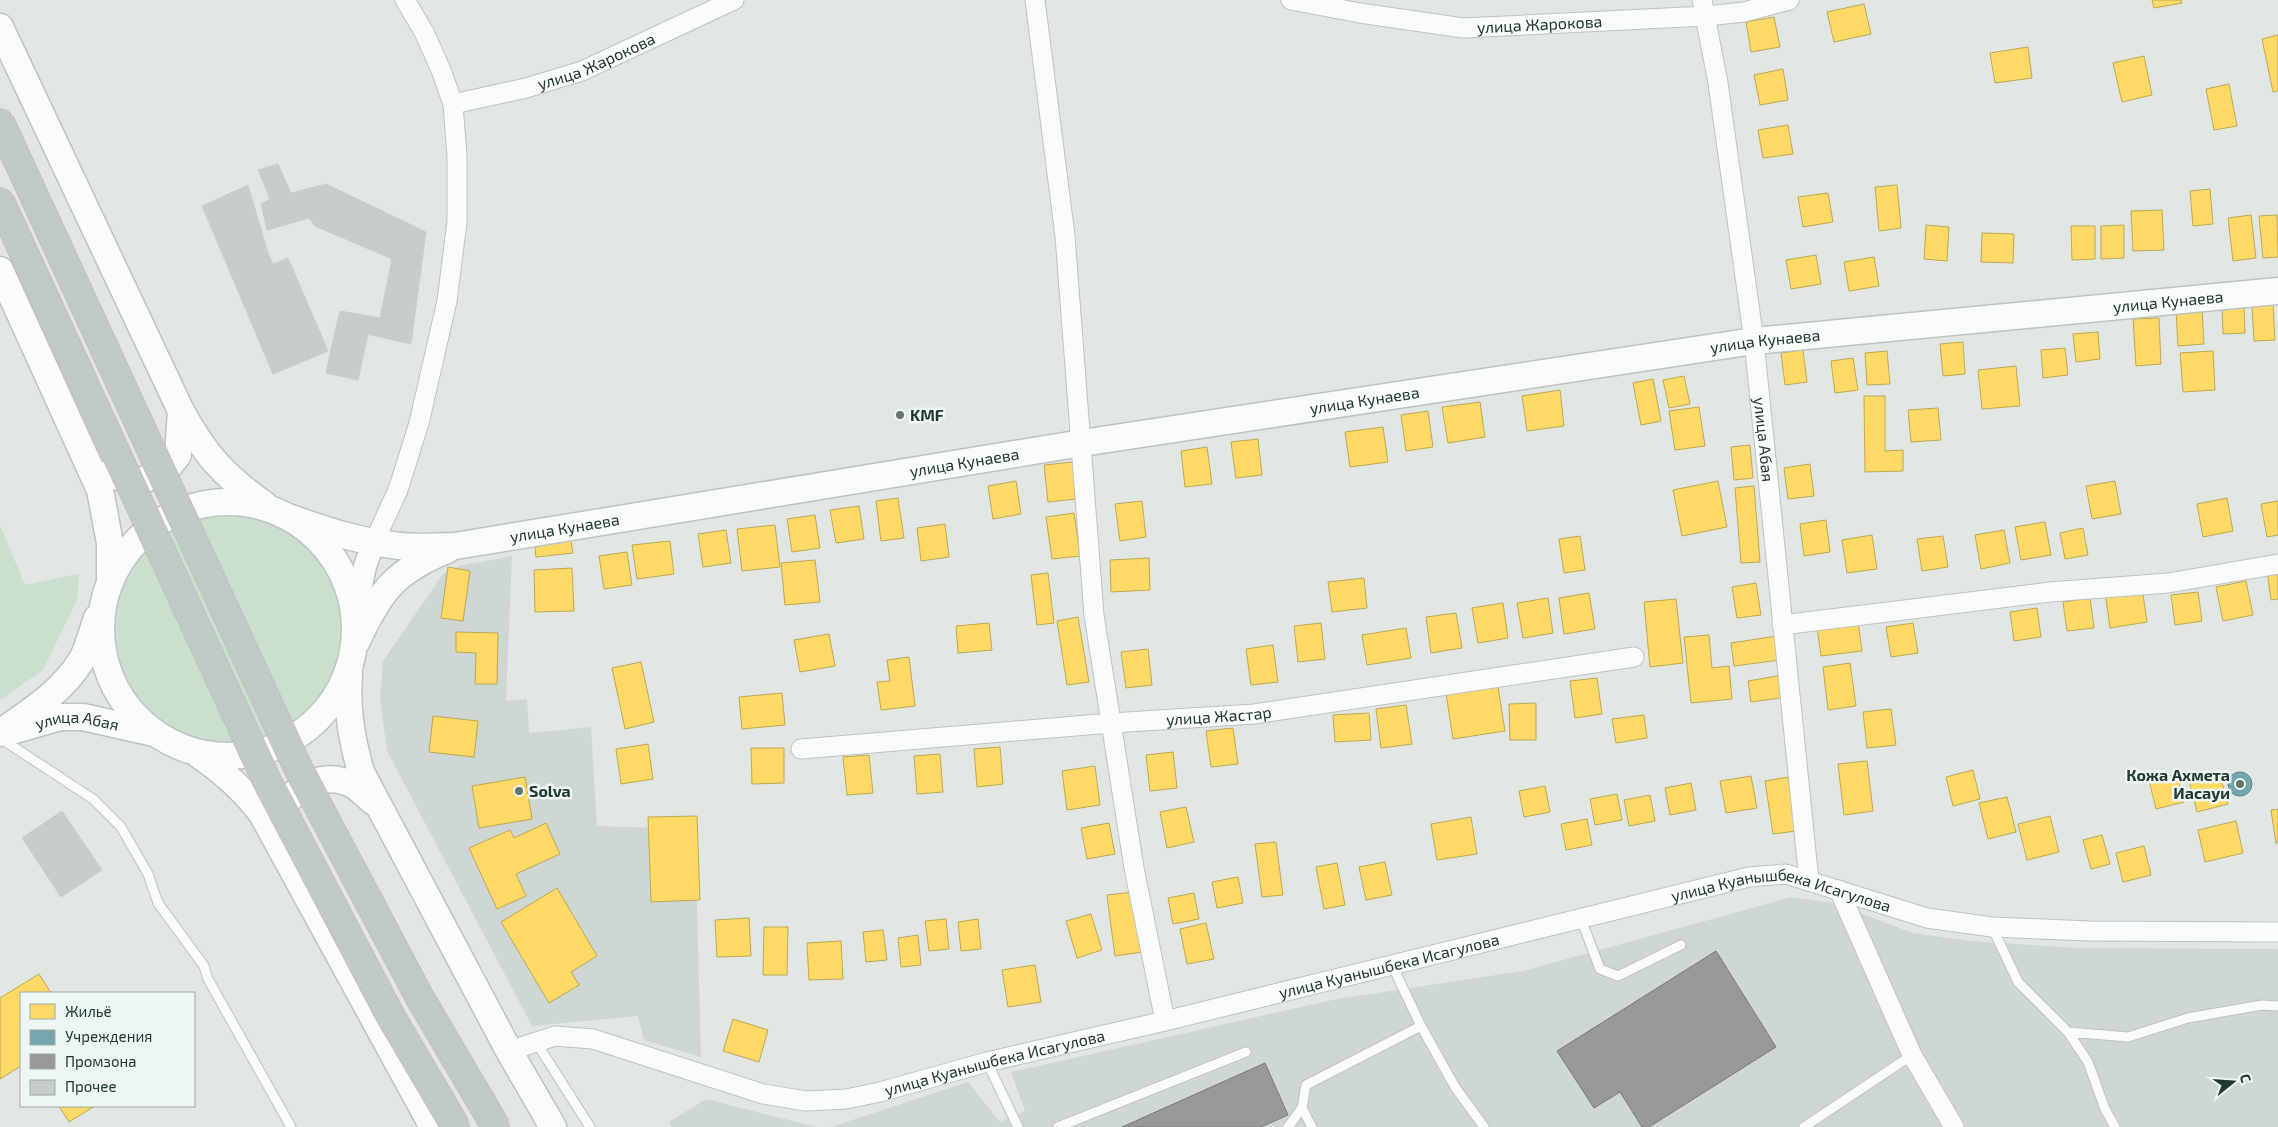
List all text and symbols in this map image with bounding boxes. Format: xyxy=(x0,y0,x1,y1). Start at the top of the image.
street label: улица Жарокова xyxy=(1476,11,1603,37)
street label: улица Жарокова xyxy=(535,28,658,94)
street label: улица Кунаева xyxy=(2112,286,2224,317)
street label: улица Кунаева xyxy=(1709,325,1821,358)
street label: улица Кунаева xyxy=(1308,382,1421,418)
street label: улица Абая xyxy=(1750,396,1778,483)
place label: KMF xyxy=(910,405,944,424)
marker: KMF xyxy=(894,409,906,421)
street label: улица Кунаева xyxy=(908,443,1020,481)
street label: улица Кунаева xyxy=(508,509,621,547)
street label: улица Жастар xyxy=(1165,702,1273,730)
street label: улица Абая xyxy=(33,707,121,734)
place label: Кожа Ахмета Иасауи xyxy=(2126,765,2230,802)
marker: Кожа Ахмета Иасауи xyxy=(2234,778,2246,790)
place label: Solva xyxy=(529,781,571,800)
marker: Solva xyxy=(513,785,525,797)
street label: улица Куанышбека Исагулова xyxy=(1669,864,1893,915)
street label: улица Куанышбека Исагулова xyxy=(1277,929,1501,1003)
legend xyxy=(20,992,195,1107)
text: Жильё xyxy=(65,1002,112,1020)
street label: улица Куанышбека Исагулова xyxy=(882,1025,1107,1100)
text: Учреждения xyxy=(65,1027,152,1045)
text: Промзона xyxy=(65,1052,137,1070)
north arrow xyxy=(2208,1057,2258,1107)
text: С xyxy=(2237,1072,2255,1084)
text: Прочее xyxy=(65,1077,117,1095)

